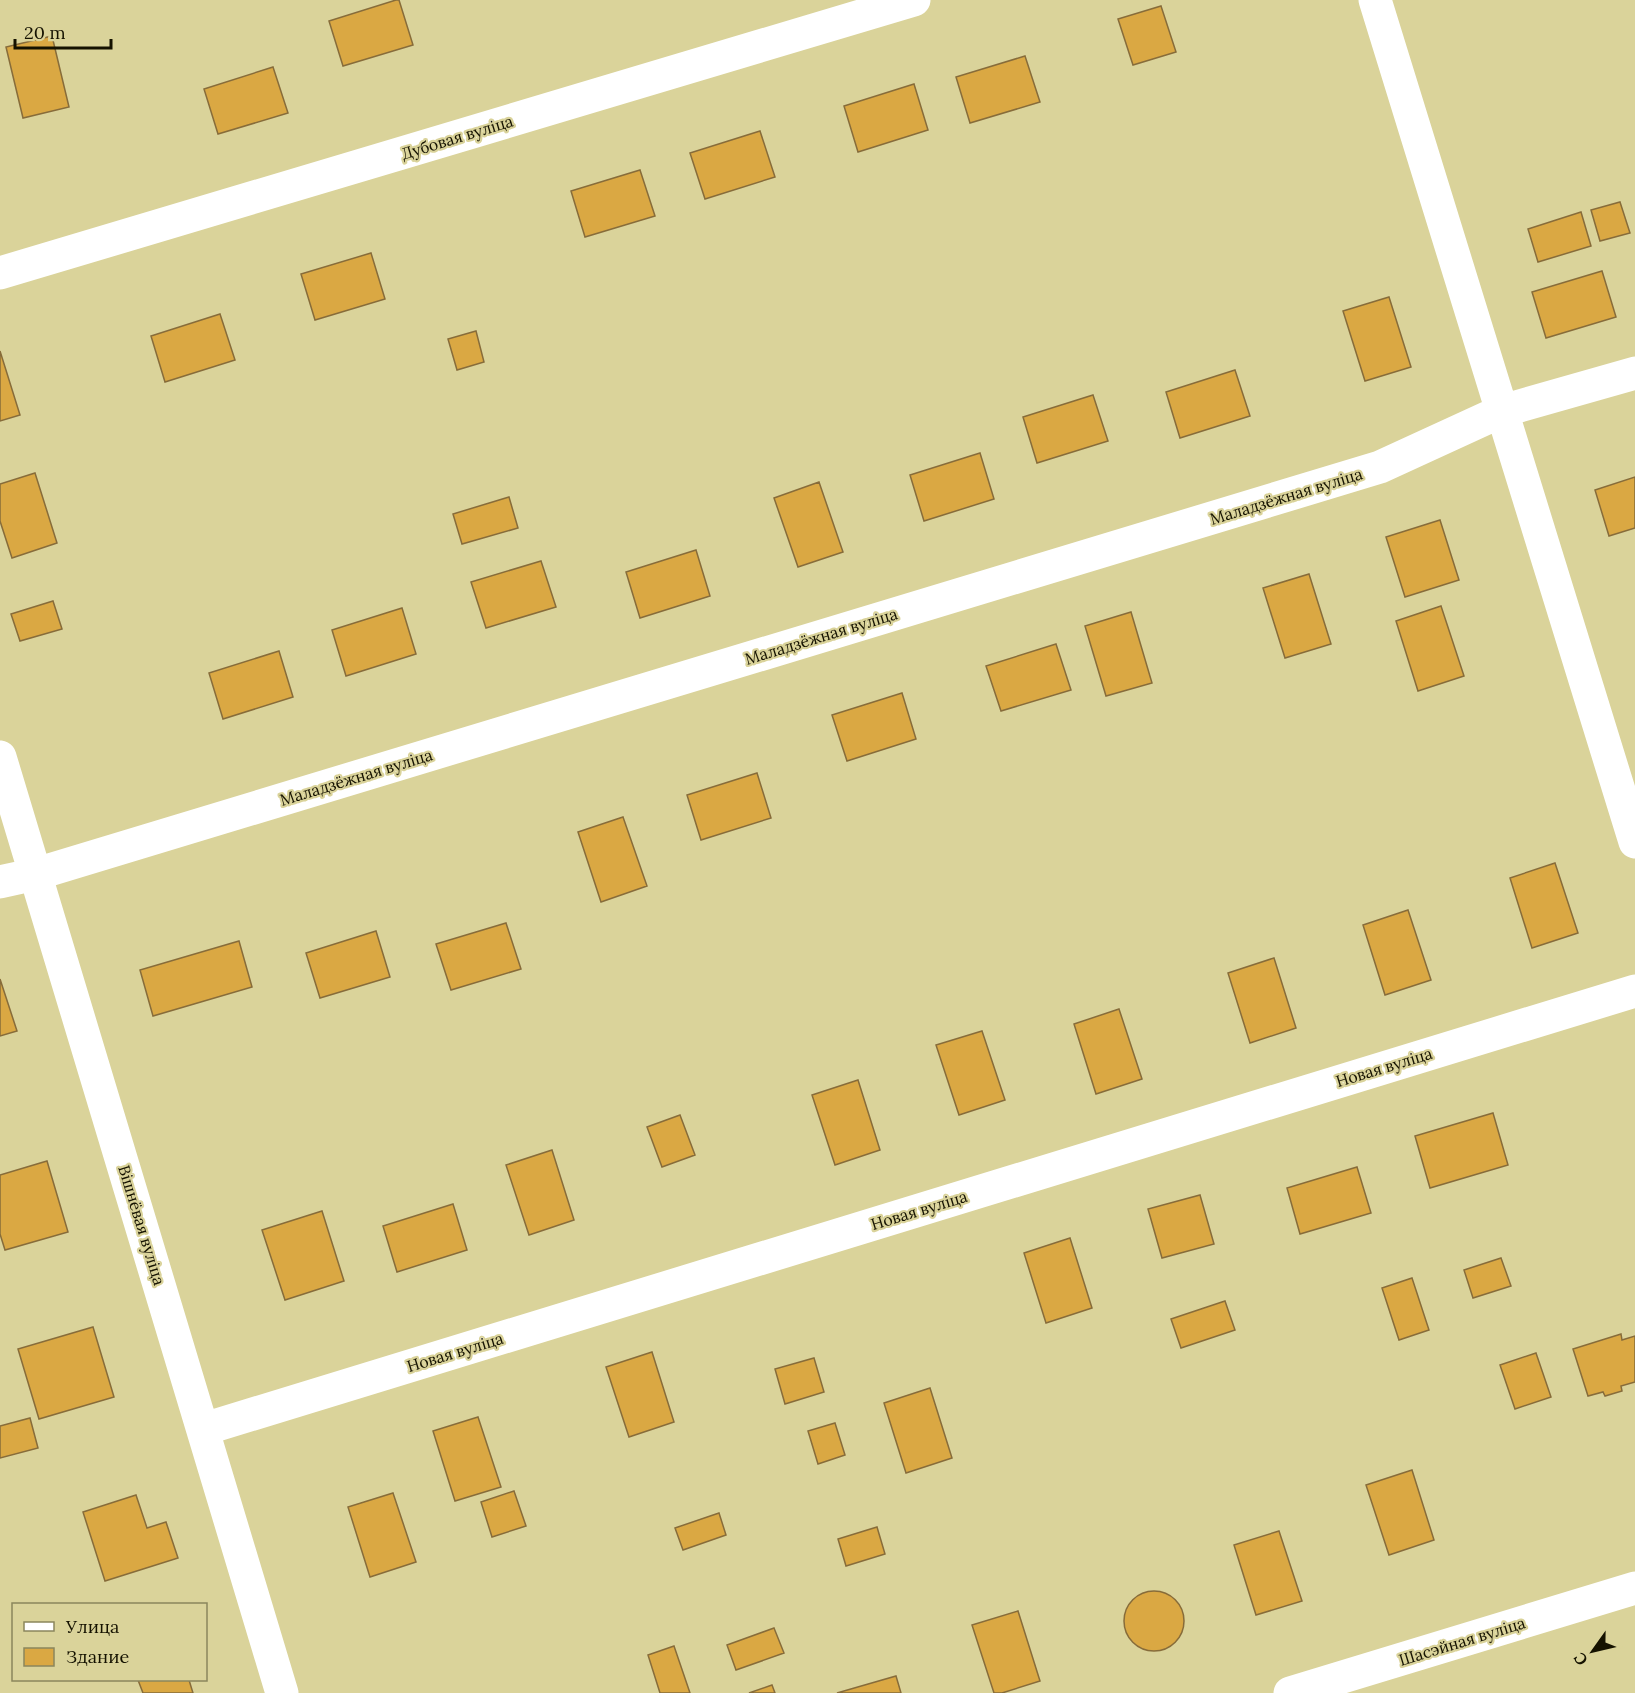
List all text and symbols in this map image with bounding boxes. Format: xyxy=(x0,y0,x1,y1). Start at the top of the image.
scale bar xyxy=(15,12,111,50)
text: 20 m xyxy=(24,21,66,44)
street label: Дубовая вуліца xyxy=(399,110,515,164)
street label: Маладзёжная вуліца xyxy=(1207,463,1365,529)
street label: Маладзёжная вуліца xyxy=(742,603,900,669)
street label: Маладзёжная вуліца xyxy=(277,744,435,810)
street label: Новая вуліца xyxy=(1333,1043,1435,1091)
street label: Вішнёвая вуліца xyxy=(114,1162,170,1288)
street label: Новая вуліца xyxy=(868,1186,970,1234)
street label: Новая вуліца xyxy=(404,1328,506,1376)
legend xyxy=(12,1603,207,1681)
street label: Шасэйная вуліца xyxy=(1396,1612,1528,1670)
text: Улица xyxy=(65,1615,119,1638)
north arrow xyxy=(1563,1621,1623,1681)
text: Здание xyxy=(66,1645,129,1668)
text: С xyxy=(1569,1649,1592,1670)

